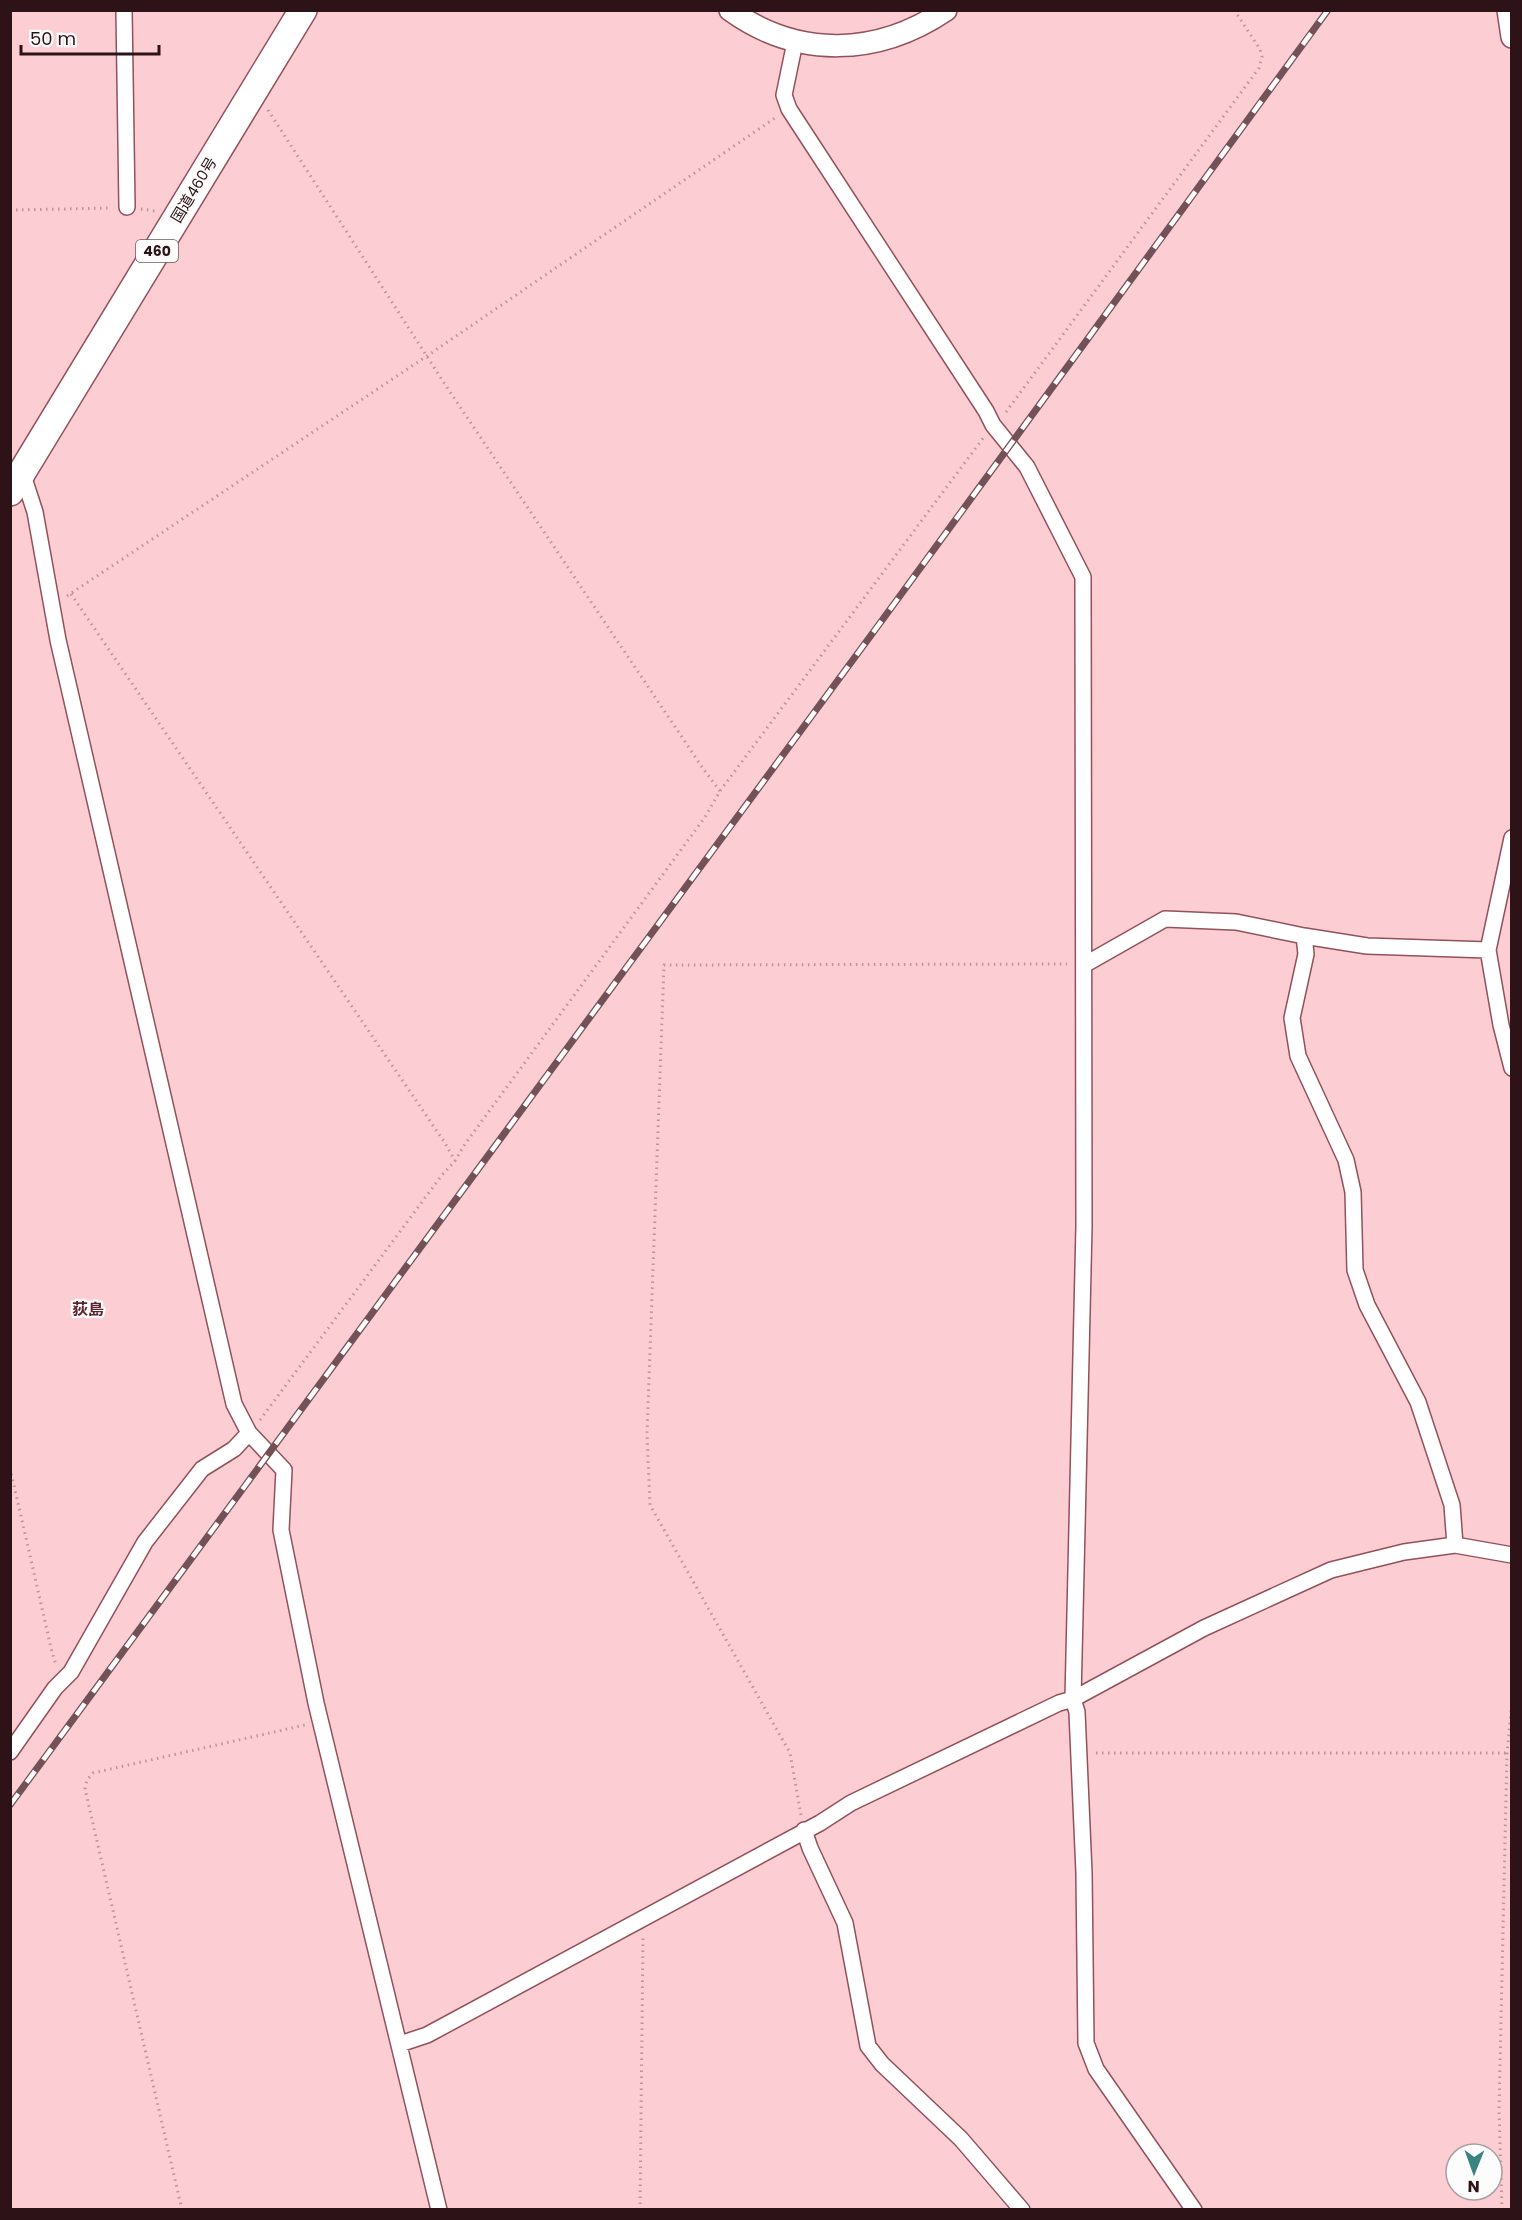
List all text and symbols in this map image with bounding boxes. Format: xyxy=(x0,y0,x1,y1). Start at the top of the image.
scale bar xyxy=(21,18,159,56)
text: 50 m xyxy=(30,26,76,51)
street label: 国道460号 xyxy=(166,153,221,227)
road number: 460 xyxy=(136,240,178,262)
district label: 荻島 xyxy=(72,1298,104,1321)
north arrow xyxy=(1444,2142,1504,2202)
text: N xyxy=(1468,2175,1480,2198)

